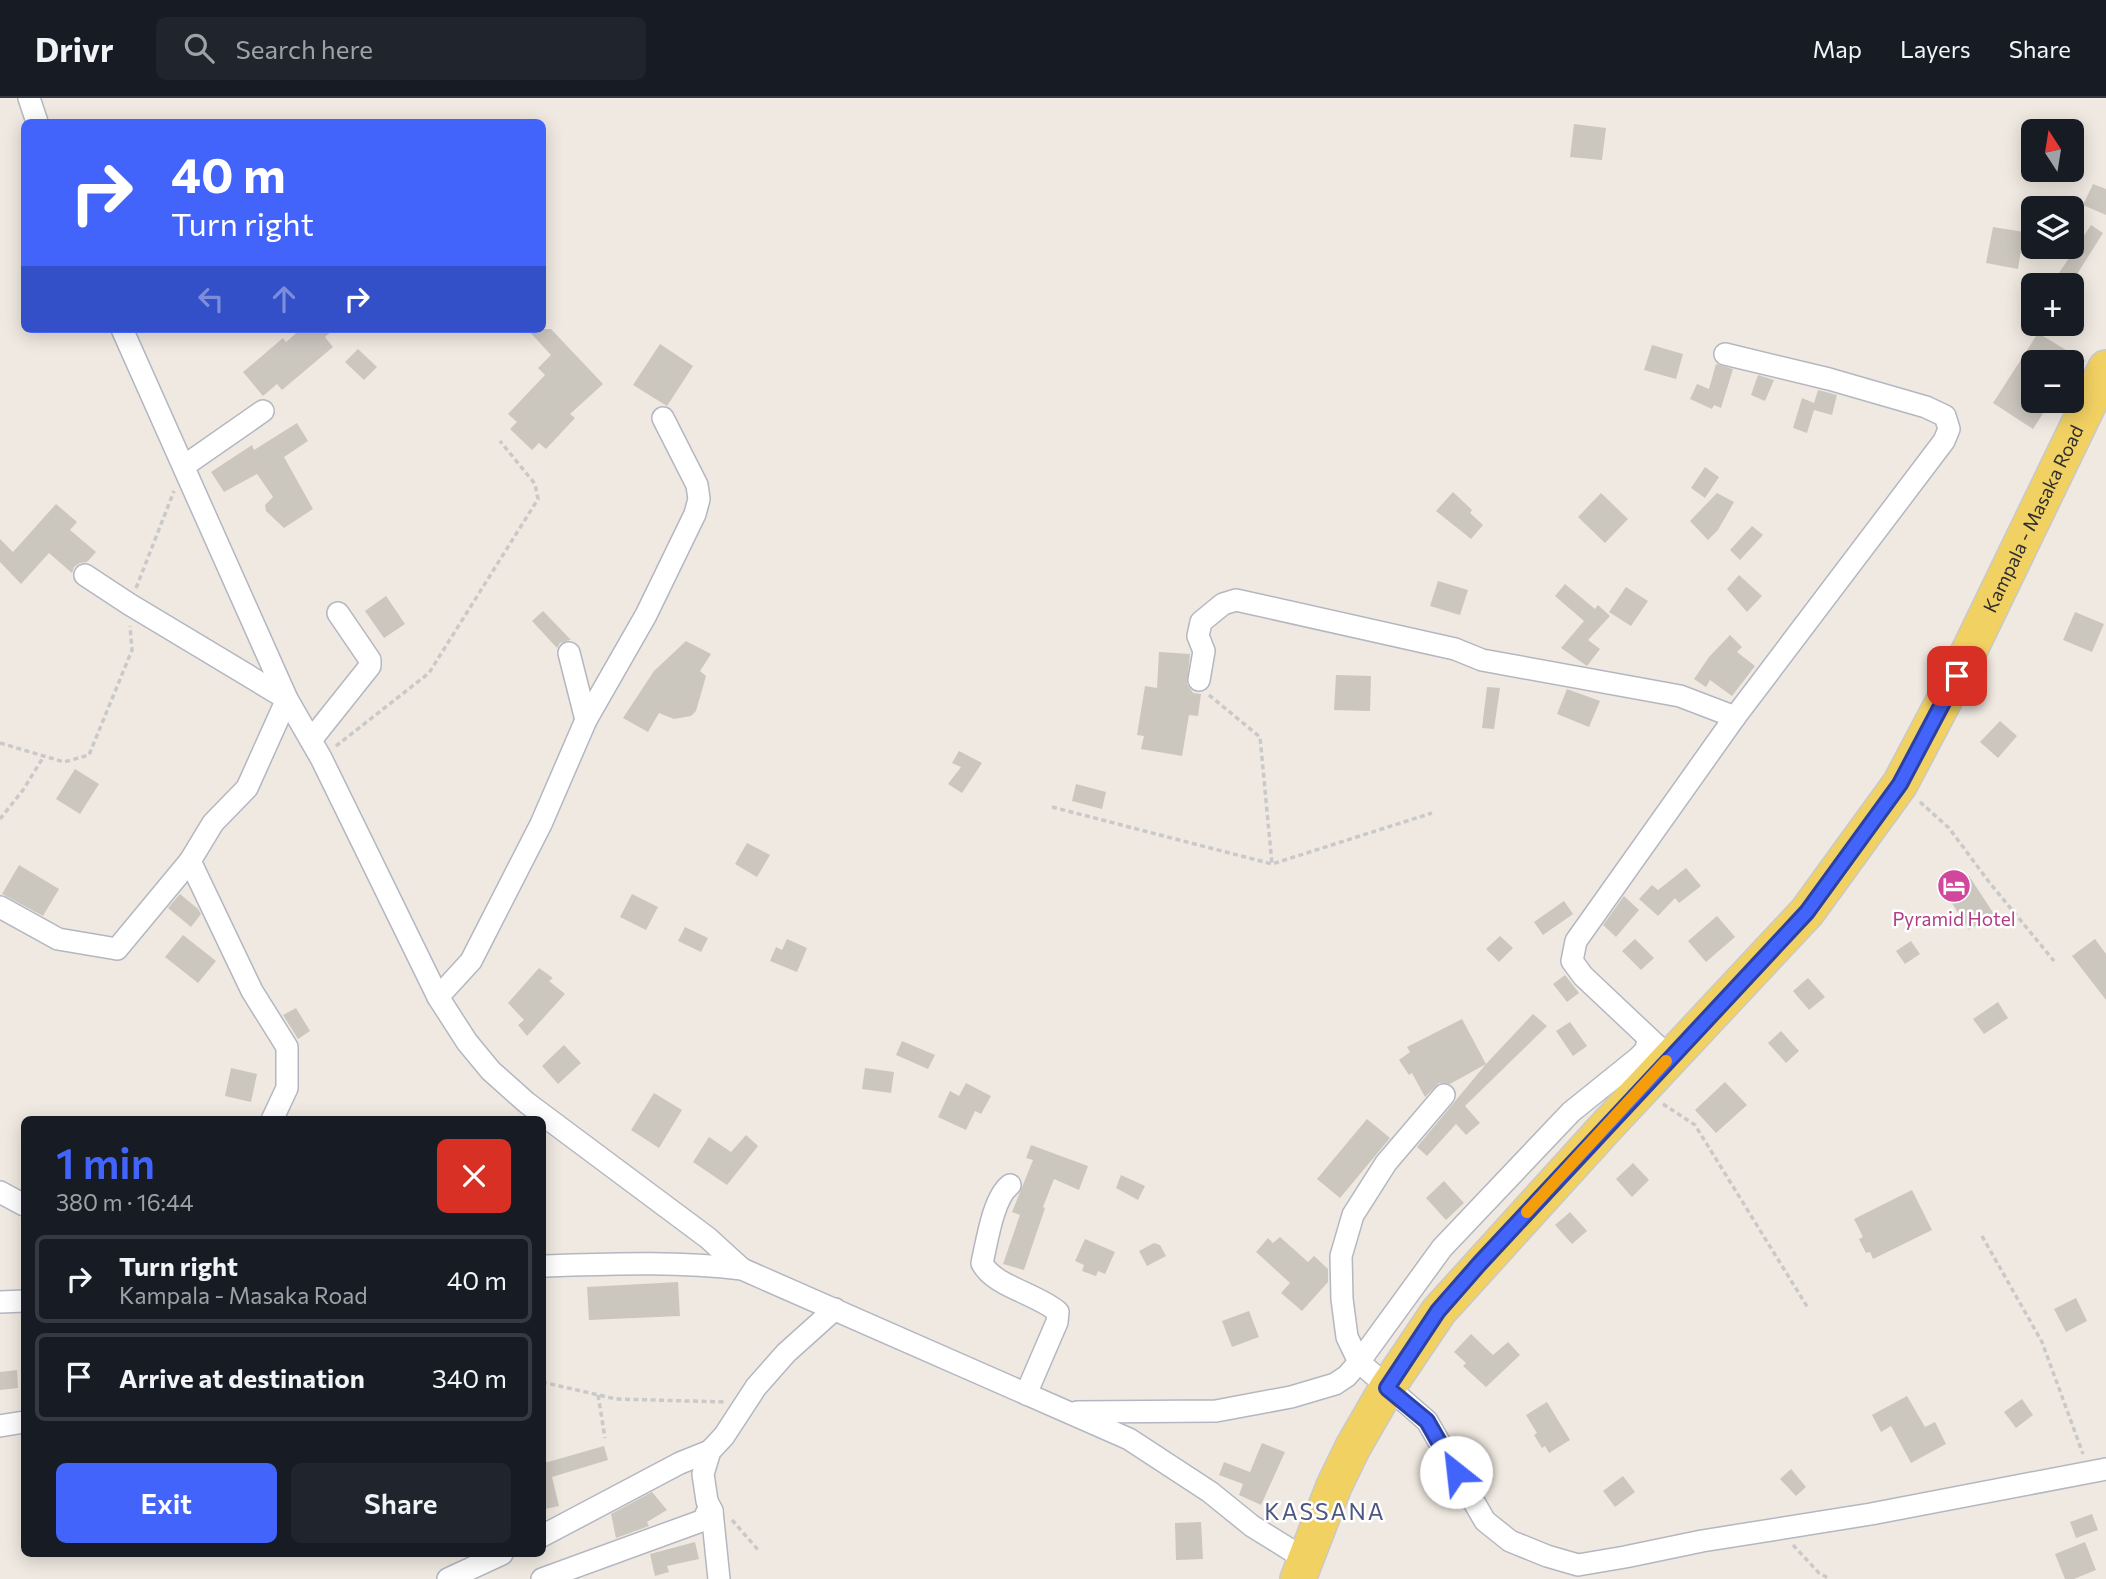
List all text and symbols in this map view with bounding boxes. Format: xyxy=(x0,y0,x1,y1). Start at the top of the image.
search box xyxy=(156,17,646,80)
text: Drivr xyxy=(35,28,114,69)
icon: search xyxy=(180,29,218,67)
text: Search here xyxy=(236,33,373,64)
text: Map xyxy=(1813,34,1862,63)
text: Layers xyxy=(1900,34,1971,63)
text: Share xyxy=(2009,34,2071,63)
north arrow xyxy=(2021,119,2084,182)
map controls xyxy=(2021,119,2084,413)
text: 40 m xyxy=(171,143,286,203)
icon: right xyxy=(56,147,147,238)
button: layers xyxy=(2021,196,2084,259)
text: Turn right xyxy=(171,203,314,243)
button: + xyxy=(2021,273,2084,336)
icon: left xyxy=(192,280,230,318)
icon: ahead xyxy=(265,280,303,318)
icon: right xyxy=(338,280,376,318)
button: − xyxy=(2021,350,2084,413)
street label: Kampala - Masaka Road xyxy=(1978,421,2088,616)
pin xyxy=(1927,646,1987,706)
icon: arrive xyxy=(1938,657,1976,695)
hotel icon: Pyramid Hotel xyxy=(1935,867,1973,905)
place label: Pyramid Hotel xyxy=(1892,907,2016,930)
text: 1 min xyxy=(56,1136,155,1188)
button: close xyxy=(437,1139,511,1213)
text: 380 m · 16:44 xyxy=(56,1188,194,1216)
text: Turn right xyxy=(119,1250,238,1281)
icon: right xyxy=(60,1260,98,1298)
text: 40 m xyxy=(447,1264,507,1295)
text: Kampala - Masaka Road xyxy=(119,1281,367,1309)
icon: arrive xyxy=(60,1358,98,1396)
text: Arrive at destination xyxy=(119,1362,365,1393)
text: 340 m xyxy=(432,1362,507,1393)
position arrow xyxy=(1419,1435,1493,1509)
button: Exit xyxy=(56,1463,277,1543)
button: Share xyxy=(291,1463,511,1543)
district label: KASSANA xyxy=(1264,1497,1386,1525)

